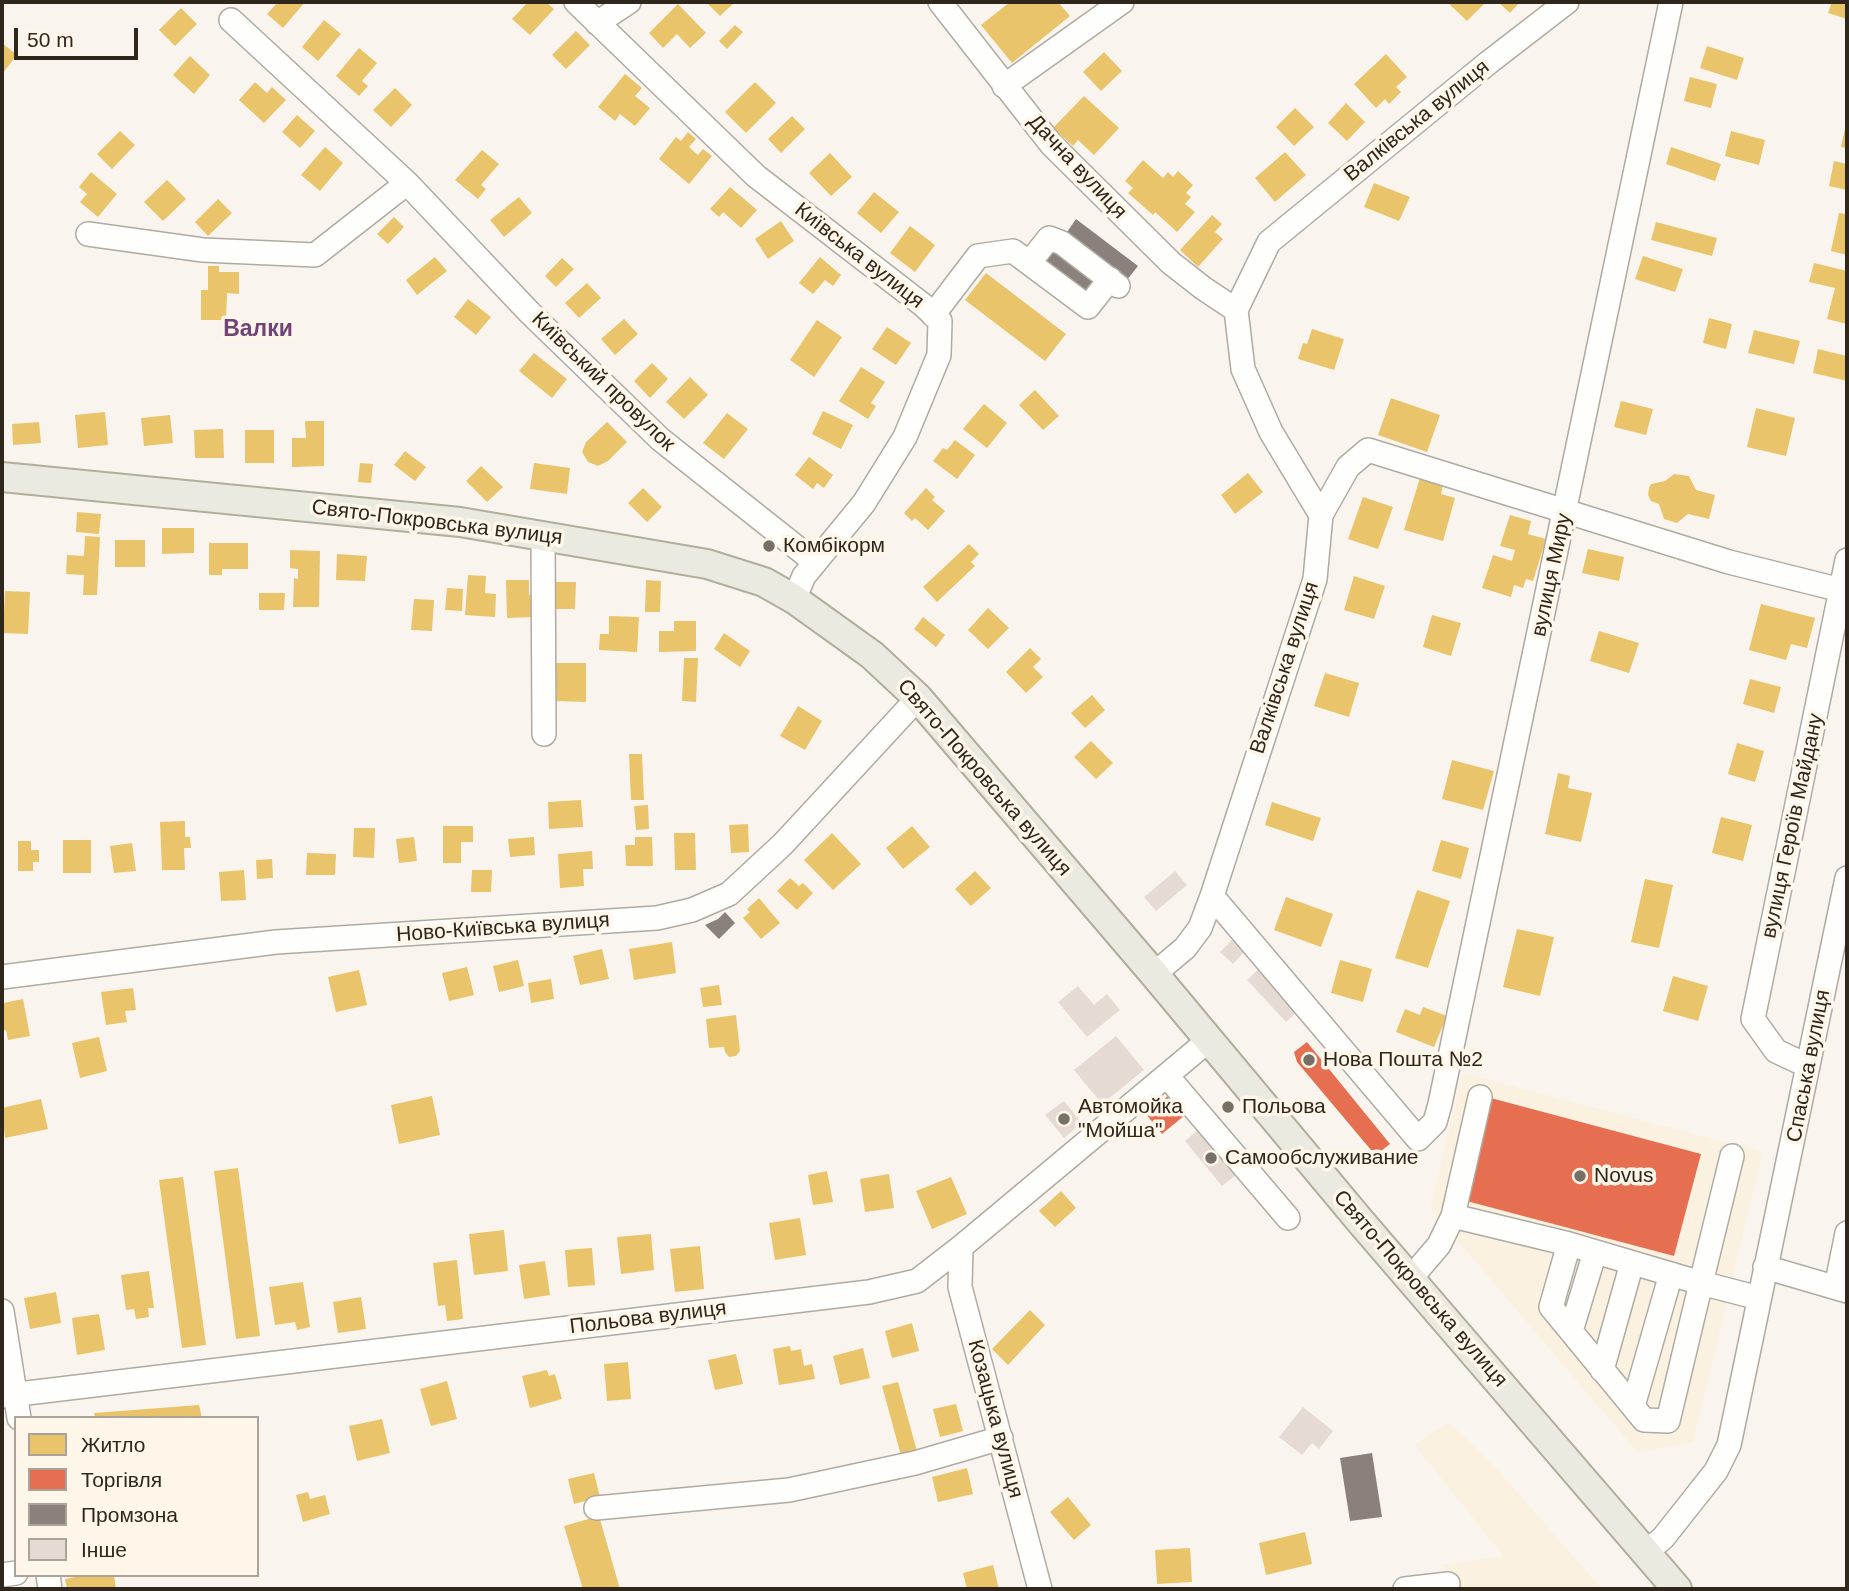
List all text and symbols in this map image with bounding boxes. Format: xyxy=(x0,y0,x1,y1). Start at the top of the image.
scale bar xyxy=(18,14,142,58)
text: 50 m xyxy=(27,28,74,51)
street label: Валківська вулиця xyxy=(1339,55,1495,187)
street label: Дачна вулиця xyxy=(1022,110,1132,224)
street label: Київська вулиця xyxy=(789,198,929,314)
street label: Київський провулок xyxy=(526,307,680,457)
district label: Валки xyxy=(223,316,293,344)
street label: Свято-Покровська вулиця xyxy=(310,495,564,551)
street label: вулиця Миру xyxy=(1527,511,1577,639)
place label: Комбікорм xyxy=(783,533,885,559)
marker: Комбікорм xyxy=(761,538,777,554)
street label: Валківська вулиця xyxy=(1245,579,1325,757)
street label: Свято-Покровська вулиця xyxy=(892,674,1076,882)
street label: вулиця Героїв Майдану xyxy=(1757,711,1829,941)
street label: Ново-Київська вулиця xyxy=(395,908,611,948)
street label: Спаська вулиця xyxy=(1782,988,1836,1144)
place label: Нова Пошта №2 xyxy=(1323,1047,1483,1073)
marker: Нова Пошта №2 xyxy=(1301,1052,1317,1068)
place label: Автомойка "Мойша" xyxy=(1078,1094,1183,1144)
place label: Польова xyxy=(1242,1094,1326,1120)
marker: Польова xyxy=(1220,1099,1236,1115)
marker: Автомойка "Мойша" xyxy=(1056,1111,1072,1127)
place label: Самообслуживание xyxy=(1225,1145,1419,1171)
marker: Самообслуживание xyxy=(1203,1150,1219,1166)
place label: Novus xyxy=(1594,1163,1654,1189)
marker: Novus xyxy=(1572,1168,1588,1184)
street label: Свято-Покровська вулиця xyxy=(1328,1185,1512,1393)
street label: Польова вулиця xyxy=(568,1296,728,1340)
street label: Козацька вулиця xyxy=(962,1337,1028,1501)
legend xyxy=(14,1416,259,1577)
text: Житло xyxy=(81,1433,145,1456)
text: Торгівля xyxy=(81,1468,162,1491)
text: Промзона xyxy=(81,1503,178,1526)
text: Інше xyxy=(81,1538,127,1561)

